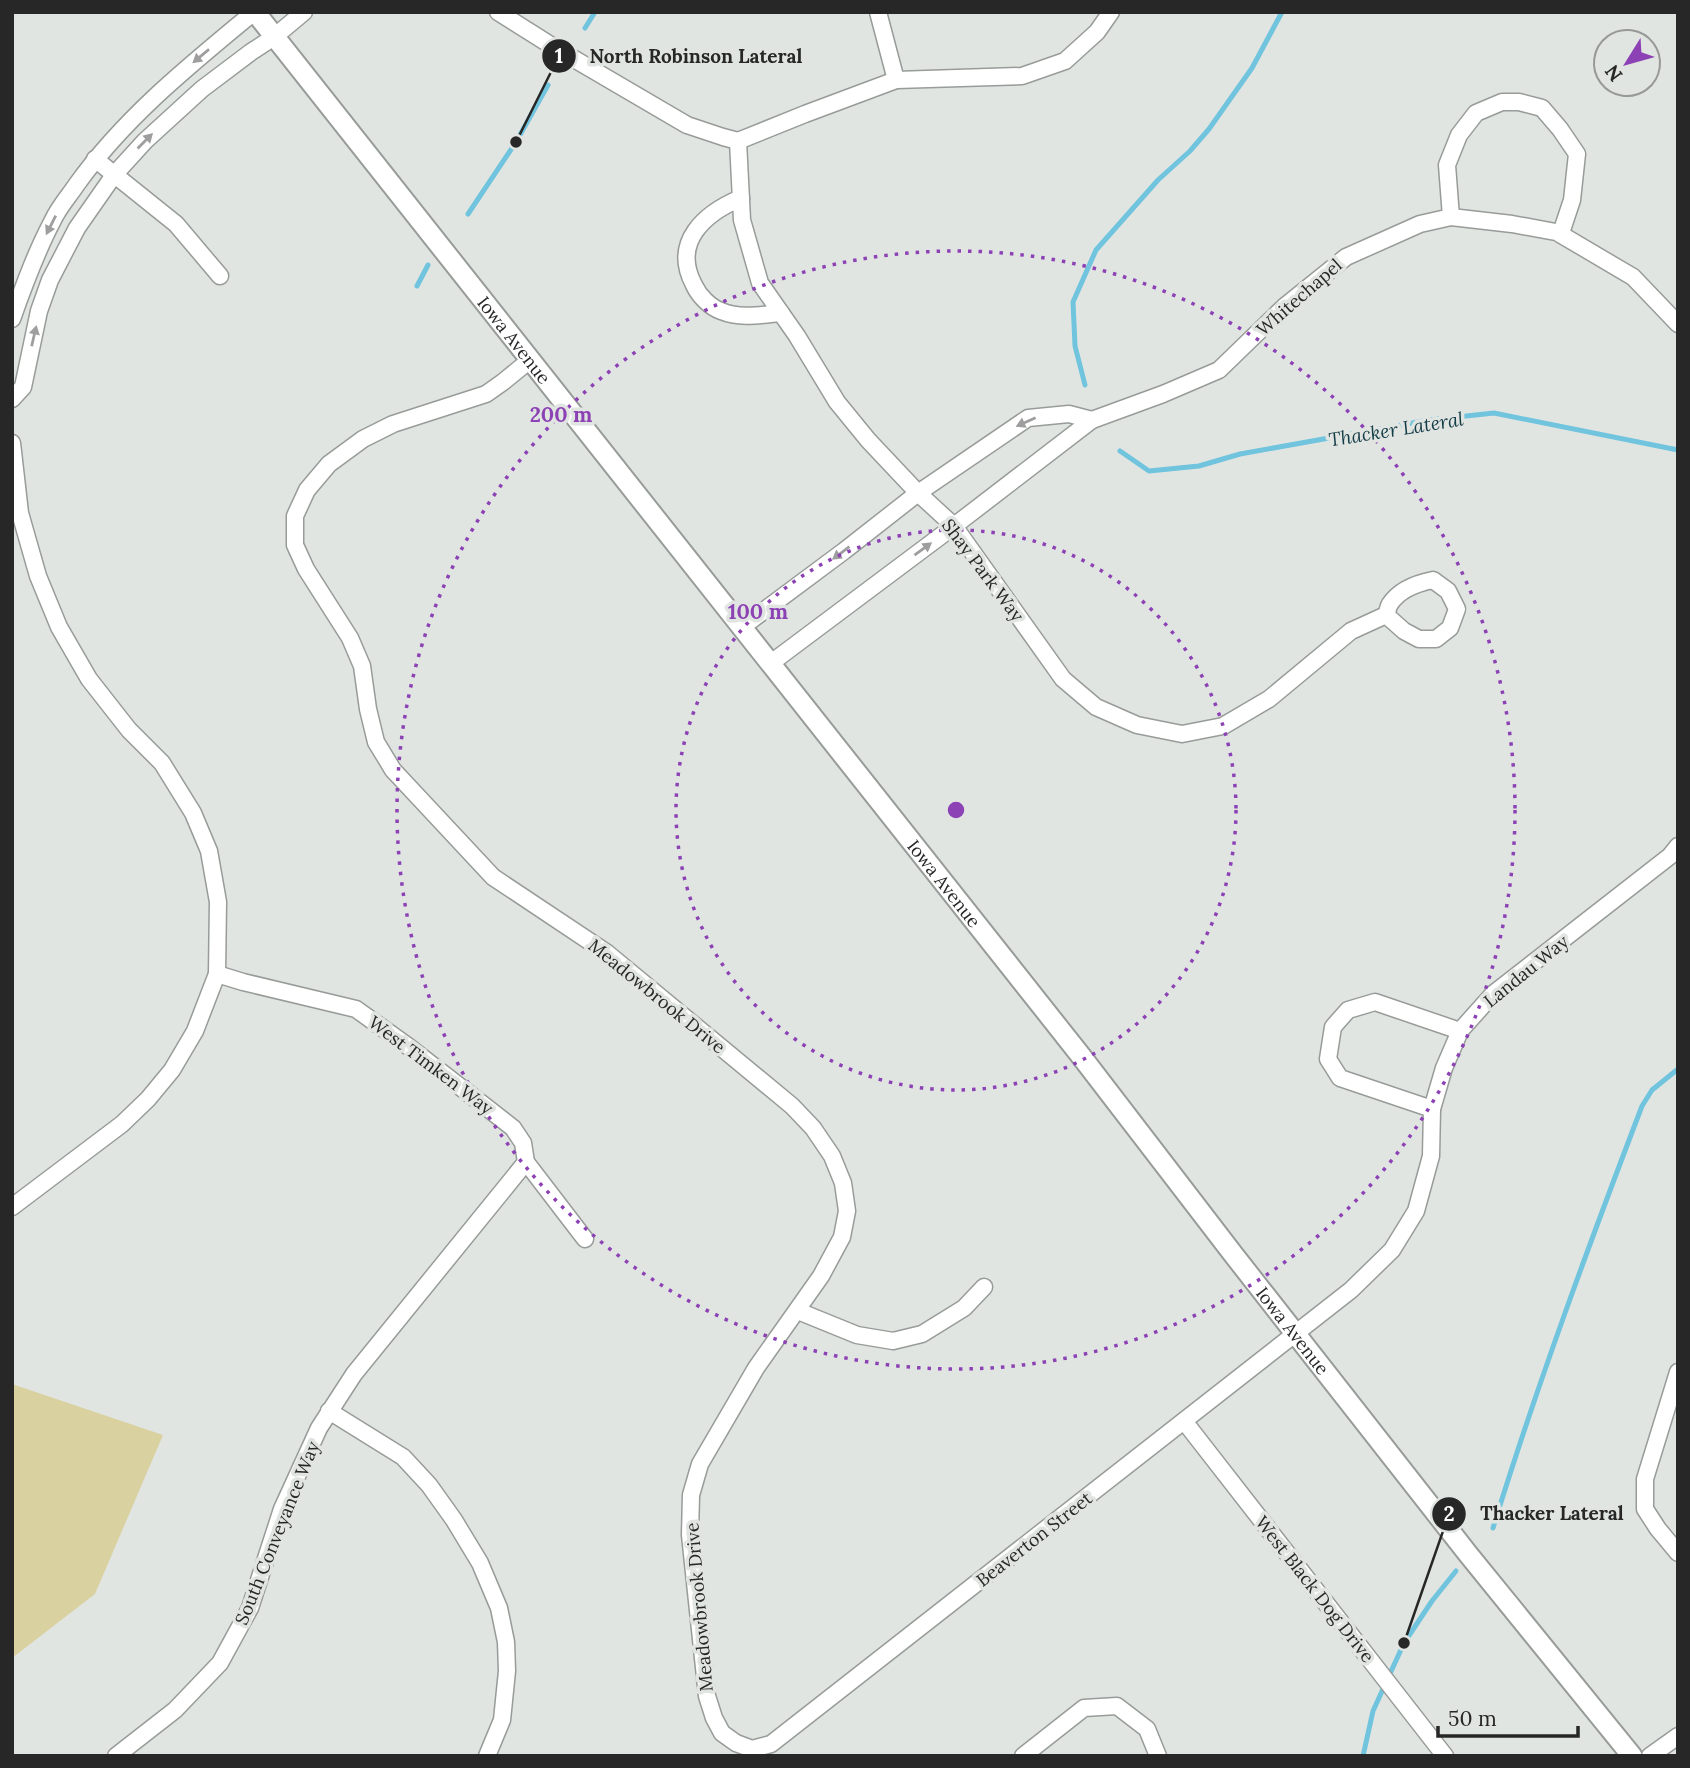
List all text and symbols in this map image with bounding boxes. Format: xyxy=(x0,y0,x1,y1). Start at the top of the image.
north arrow xyxy=(1592,28,1662,98)
callout: North Robinson Lateral xyxy=(541,36,817,76)
text: 1 xyxy=(555,42,563,69)
text: North Robinson Lateral xyxy=(590,44,802,68)
one-way arrow xyxy=(193,48,210,63)
text: N xyxy=(1599,60,1627,86)
one-way arrow xyxy=(137,133,154,150)
one-way arrow xyxy=(45,215,57,235)
street label: Whitechapel xyxy=(1251,253,1347,340)
street label: Iowa Avenue xyxy=(473,291,556,388)
one-way arrow xyxy=(28,325,39,347)
text: 200 m xyxy=(530,401,592,428)
water label: Thacker Lateral xyxy=(1327,406,1466,452)
one-way arrow xyxy=(1016,416,1036,428)
street label: Shay Park Way xyxy=(937,514,1029,626)
one-way arrow xyxy=(914,541,932,556)
one-way arrow xyxy=(832,546,850,560)
text: 100 m xyxy=(728,598,788,625)
centre of rings xyxy=(944,798,968,822)
street label: Iowa Avenue xyxy=(903,835,986,932)
street label: Landau Way xyxy=(1479,930,1573,1012)
street label: Meadowbrook Drive xyxy=(584,934,730,1058)
street label: West Timken Way xyxy=(364,1011,498,1120)
street label: Iowa Avenue xyxy=(1251,1282,1335,1379)
street label: South Conveyance Way xyxy=(230,1437,325,1628)
street label: Beaverton Street xyxy=(971,1487,1097,1591)
callout: Thacker Lateral xyxy=(1431,1494,1637,1534)
text: 2 xyxy=(1443,1500,1455,1527)
text: Thacker Lateral xyxy=(1480,1501,1624,1525)
street label: West Black Dog Drive xyxy=(1251,1511,1380,1667)
street label: Meadowbrook Drive xyxy=(680,1521,718,1692)
scale bar xyxy=(1438,1694,1578,1738)
text: 50 m xyxy=(1448,1705,1497,1732)

